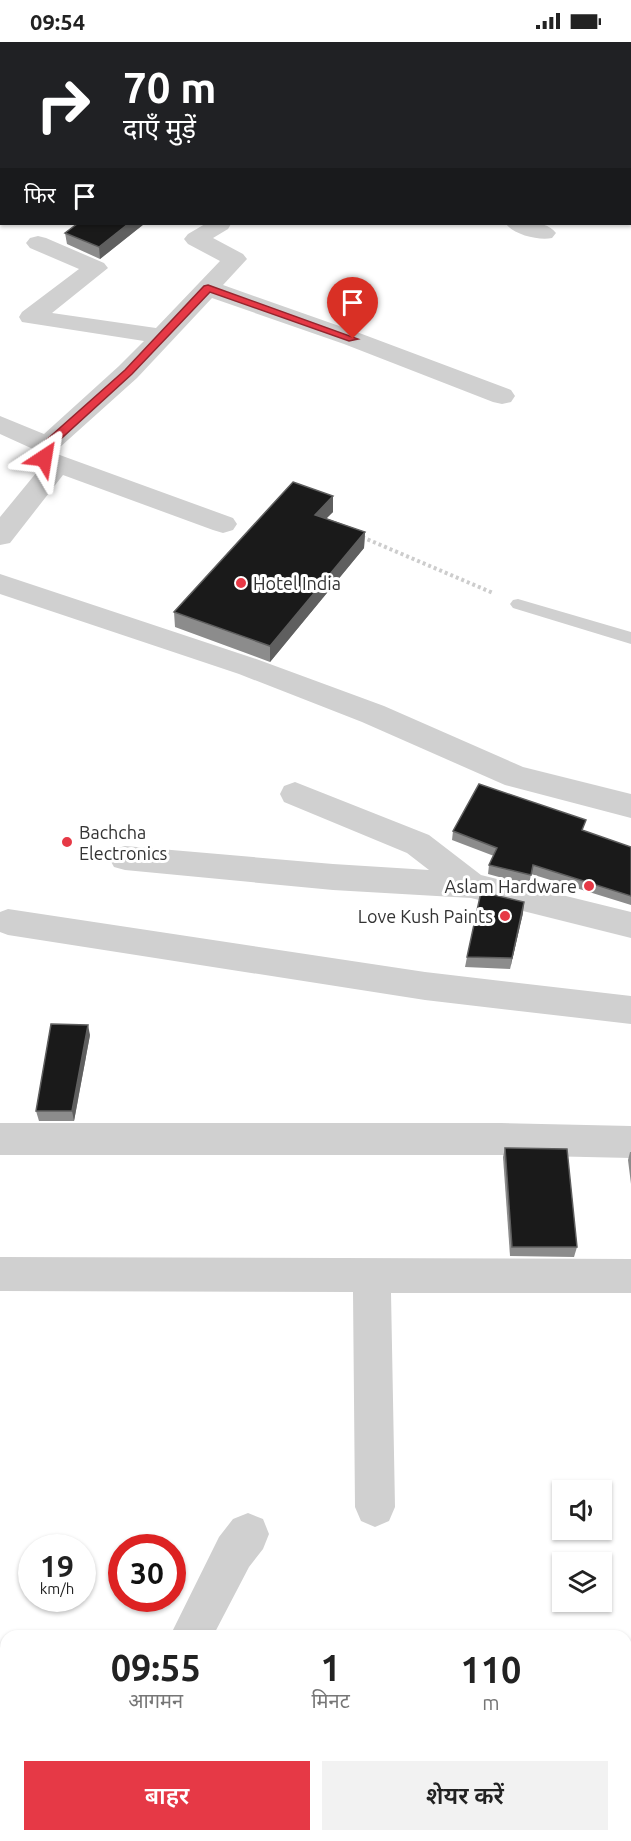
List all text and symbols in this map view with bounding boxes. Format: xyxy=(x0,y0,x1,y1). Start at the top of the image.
text: 09:54 xyxy=(30,9,85,34)
text: 70 m xyxy=(123,64,217,111)
icon: right xyxy=(24,66,102,144)
text: दाएँ मुड़ें xyxy=(123,113,196,143)
icon: arrive xyxy=(68,180,101,213)
text: फिर xyxy=(24,182,56,207)
pin xyxy=(327,277,378,339)
icon: arrive xyxy=(336,286,369,319)
position arrow xyxy=(12,426,76,490)
place label: Hotel India xyxy=(253,573,341,593)
marker: Hotel India xyxy=(234,576,248,590)
place label: Bachcha Electronics xyxy=(79,822,168,863)
marker: Bachcha Electronics xyxy=(60,835,74,849)
place label: Aslam Hardware xyxy=(445,876,577,896)
marker: Aslam Hardware xyxy=(582,879,596,893)
place label: Love Kush Paints xyxy=(358,906,493,926)
marker: Love Kush Paints xyxy=(498,909,512,923)
map controls xyxy=(552,1480,612,1612)
button: sound xyxy=(552,1480,612,1540)
speed limit sign: 30 xyxy=(108,1534,186,1612)
text: 19 xyxy=(40,1549,74,1583)
button: layers xyxy=(552,1552,612,1612)
text: km/h xyxy=(40,1580,74,1597)
text: 09:55 xyxy=(111,1647,201,1688)
text: 1 xyxy=(320,1647,341,1688)
text: 110 xyxy=(460,1649,521,1690)
text: आगमन xyxy=(128,1689,183,1712)
text: मिनट xyxy=(311,1689,350,1712)
text: m xyxy=(482,1691,499,1714)
button: बाहर xyxy=(24,1761,310,1830)
button: शेयर करें xyxy=(322,1761,608,1830)

